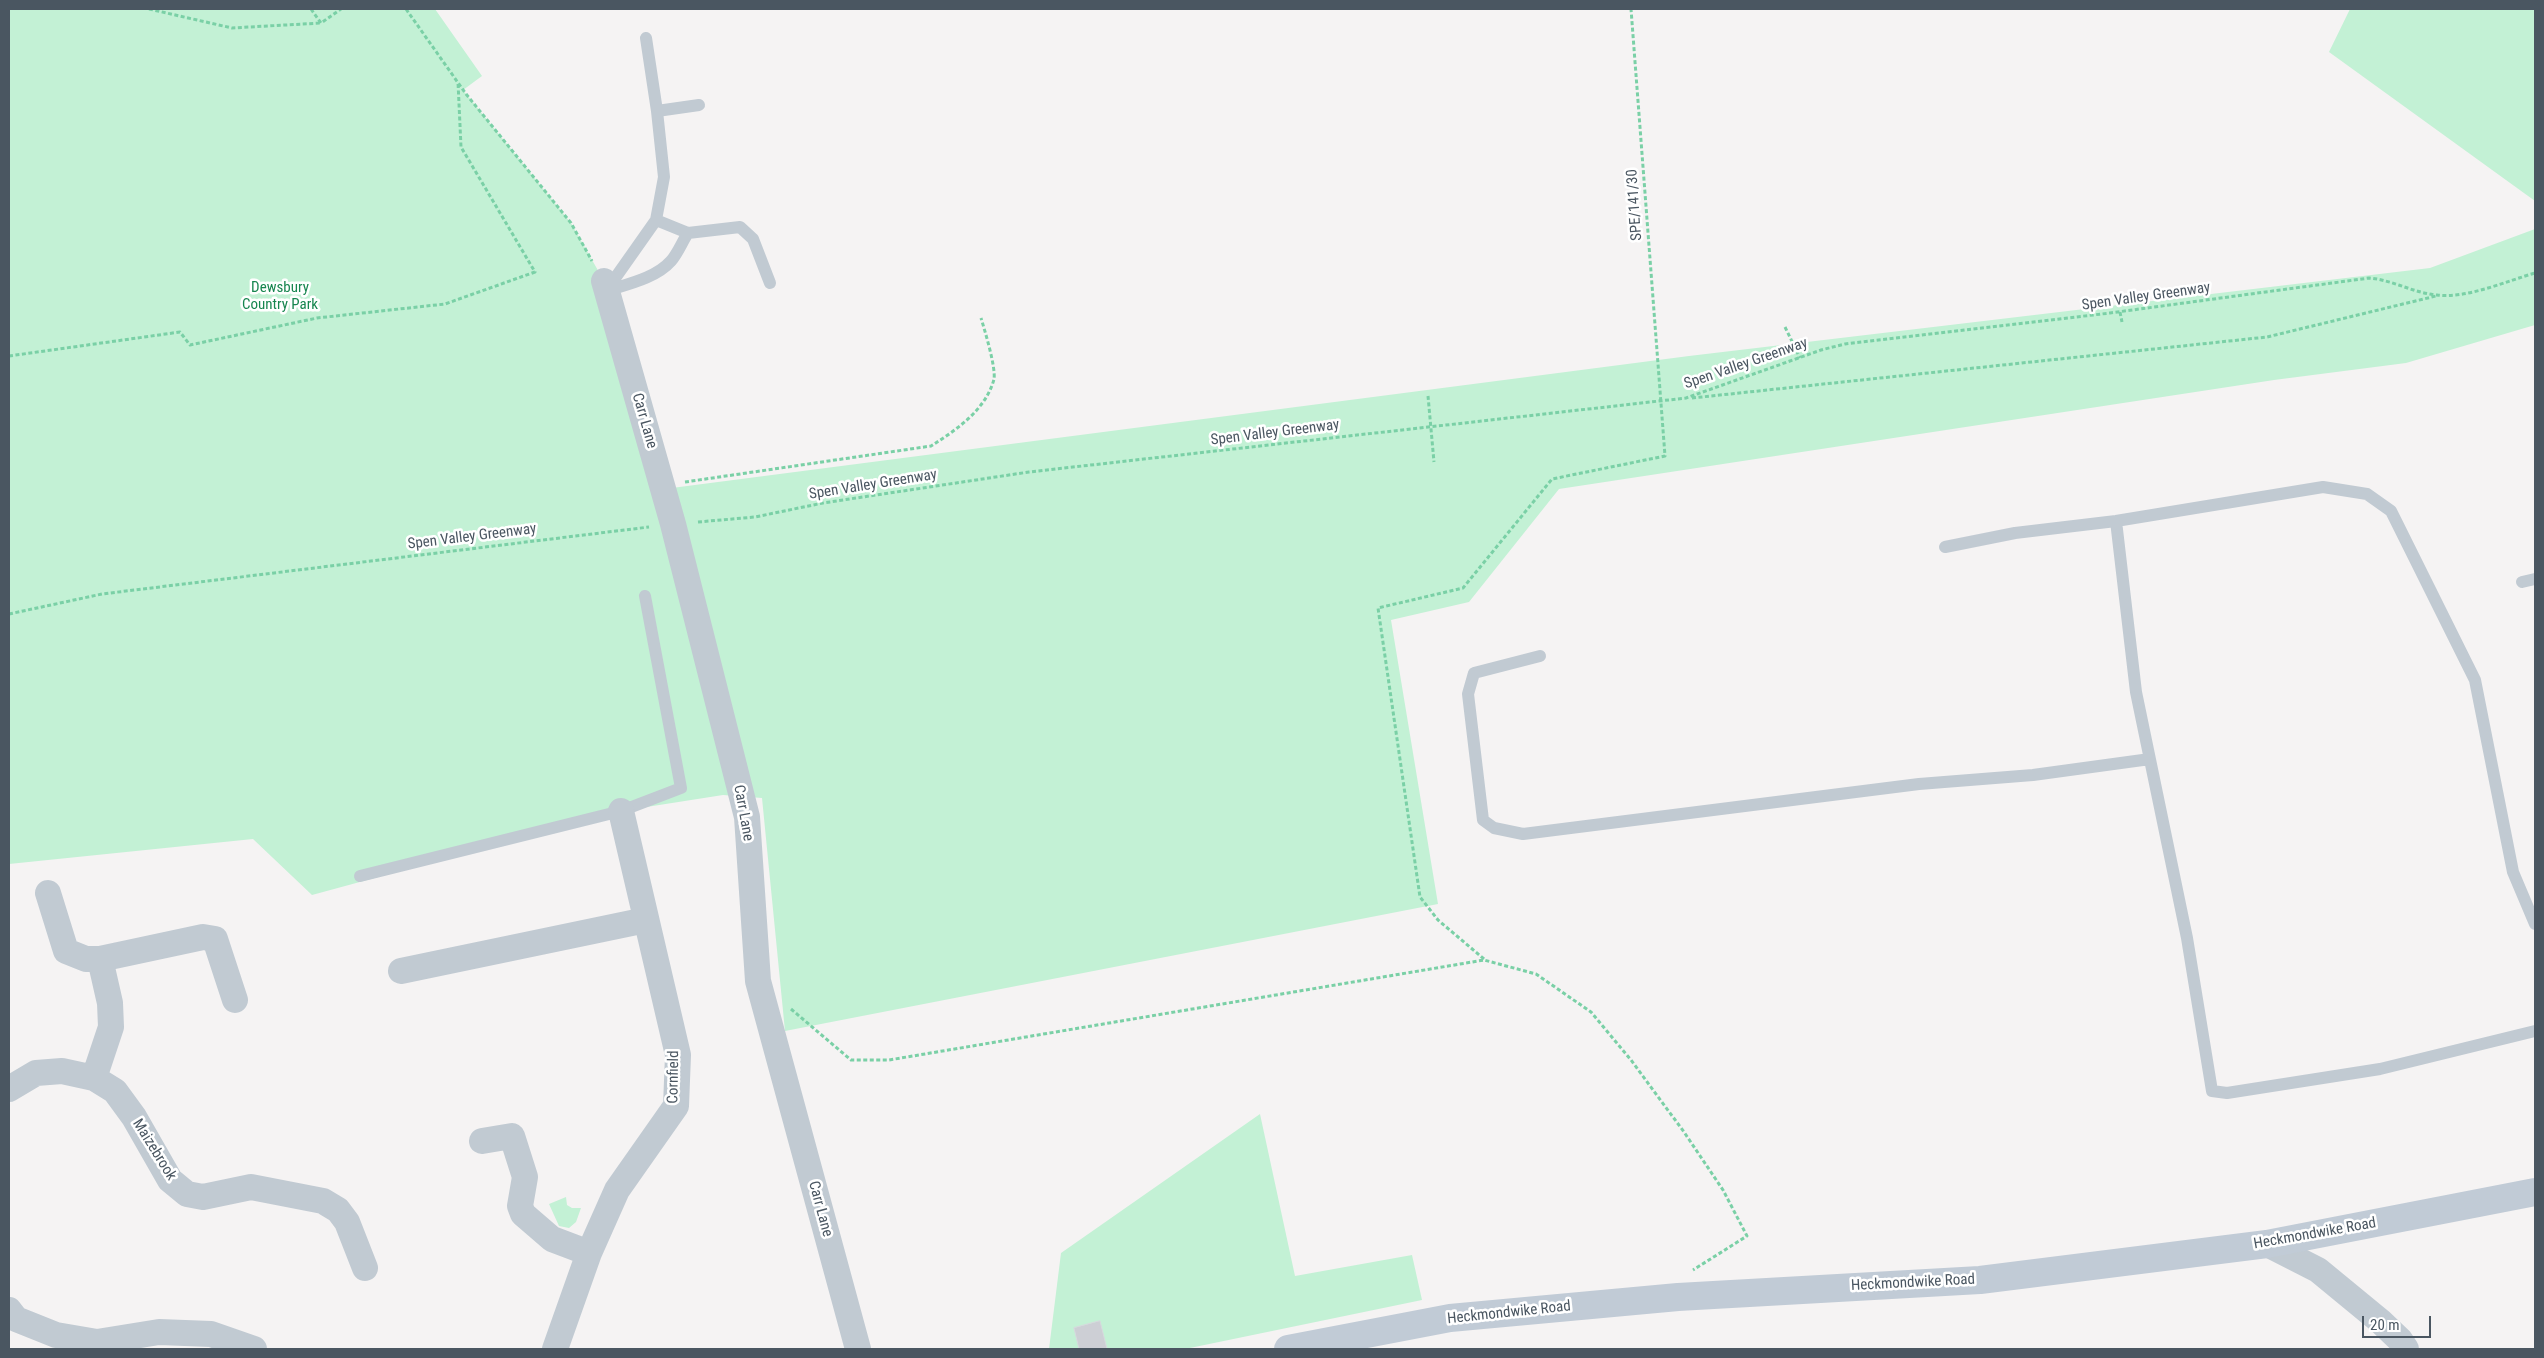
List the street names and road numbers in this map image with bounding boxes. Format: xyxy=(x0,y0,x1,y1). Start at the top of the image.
street label: SPE/141/30 xyxy=(1624,169,1646,241)
street label: Spen Valley Greenway xyxy=(2081,279,2211,315)
street label: Spen Valley Greenway xyxy=(1682,334,1810,394)
street label: Carr Lane xyxy=(628,391,660,451)
street label: Spen Valley Greenway xyxy=(1210,416,1340,450)
street label: Spen Valley Greenway xyxy=(808,466,938,504)
street label: Spen Valley Greenway xyxy=(407,520,537,554)
street label: Carr Lane xyxy=(729,783,757,843)
street label: Cornfield xyxy=(665,1050,683,1104)
street label: Maizebrook xyxy=(128,1116,180,1184)
street label: Carr Lane xyxy=(804,1179,836,1239)
street label: Heckmondwike Road xyxy=(2252,1214,2378,1254)
street label: Heckmondwike Road xyxy=(1851,1271,1975,1295)
street label: Heckmondwike Road xyxy=(1446,1298,1572,1328)

